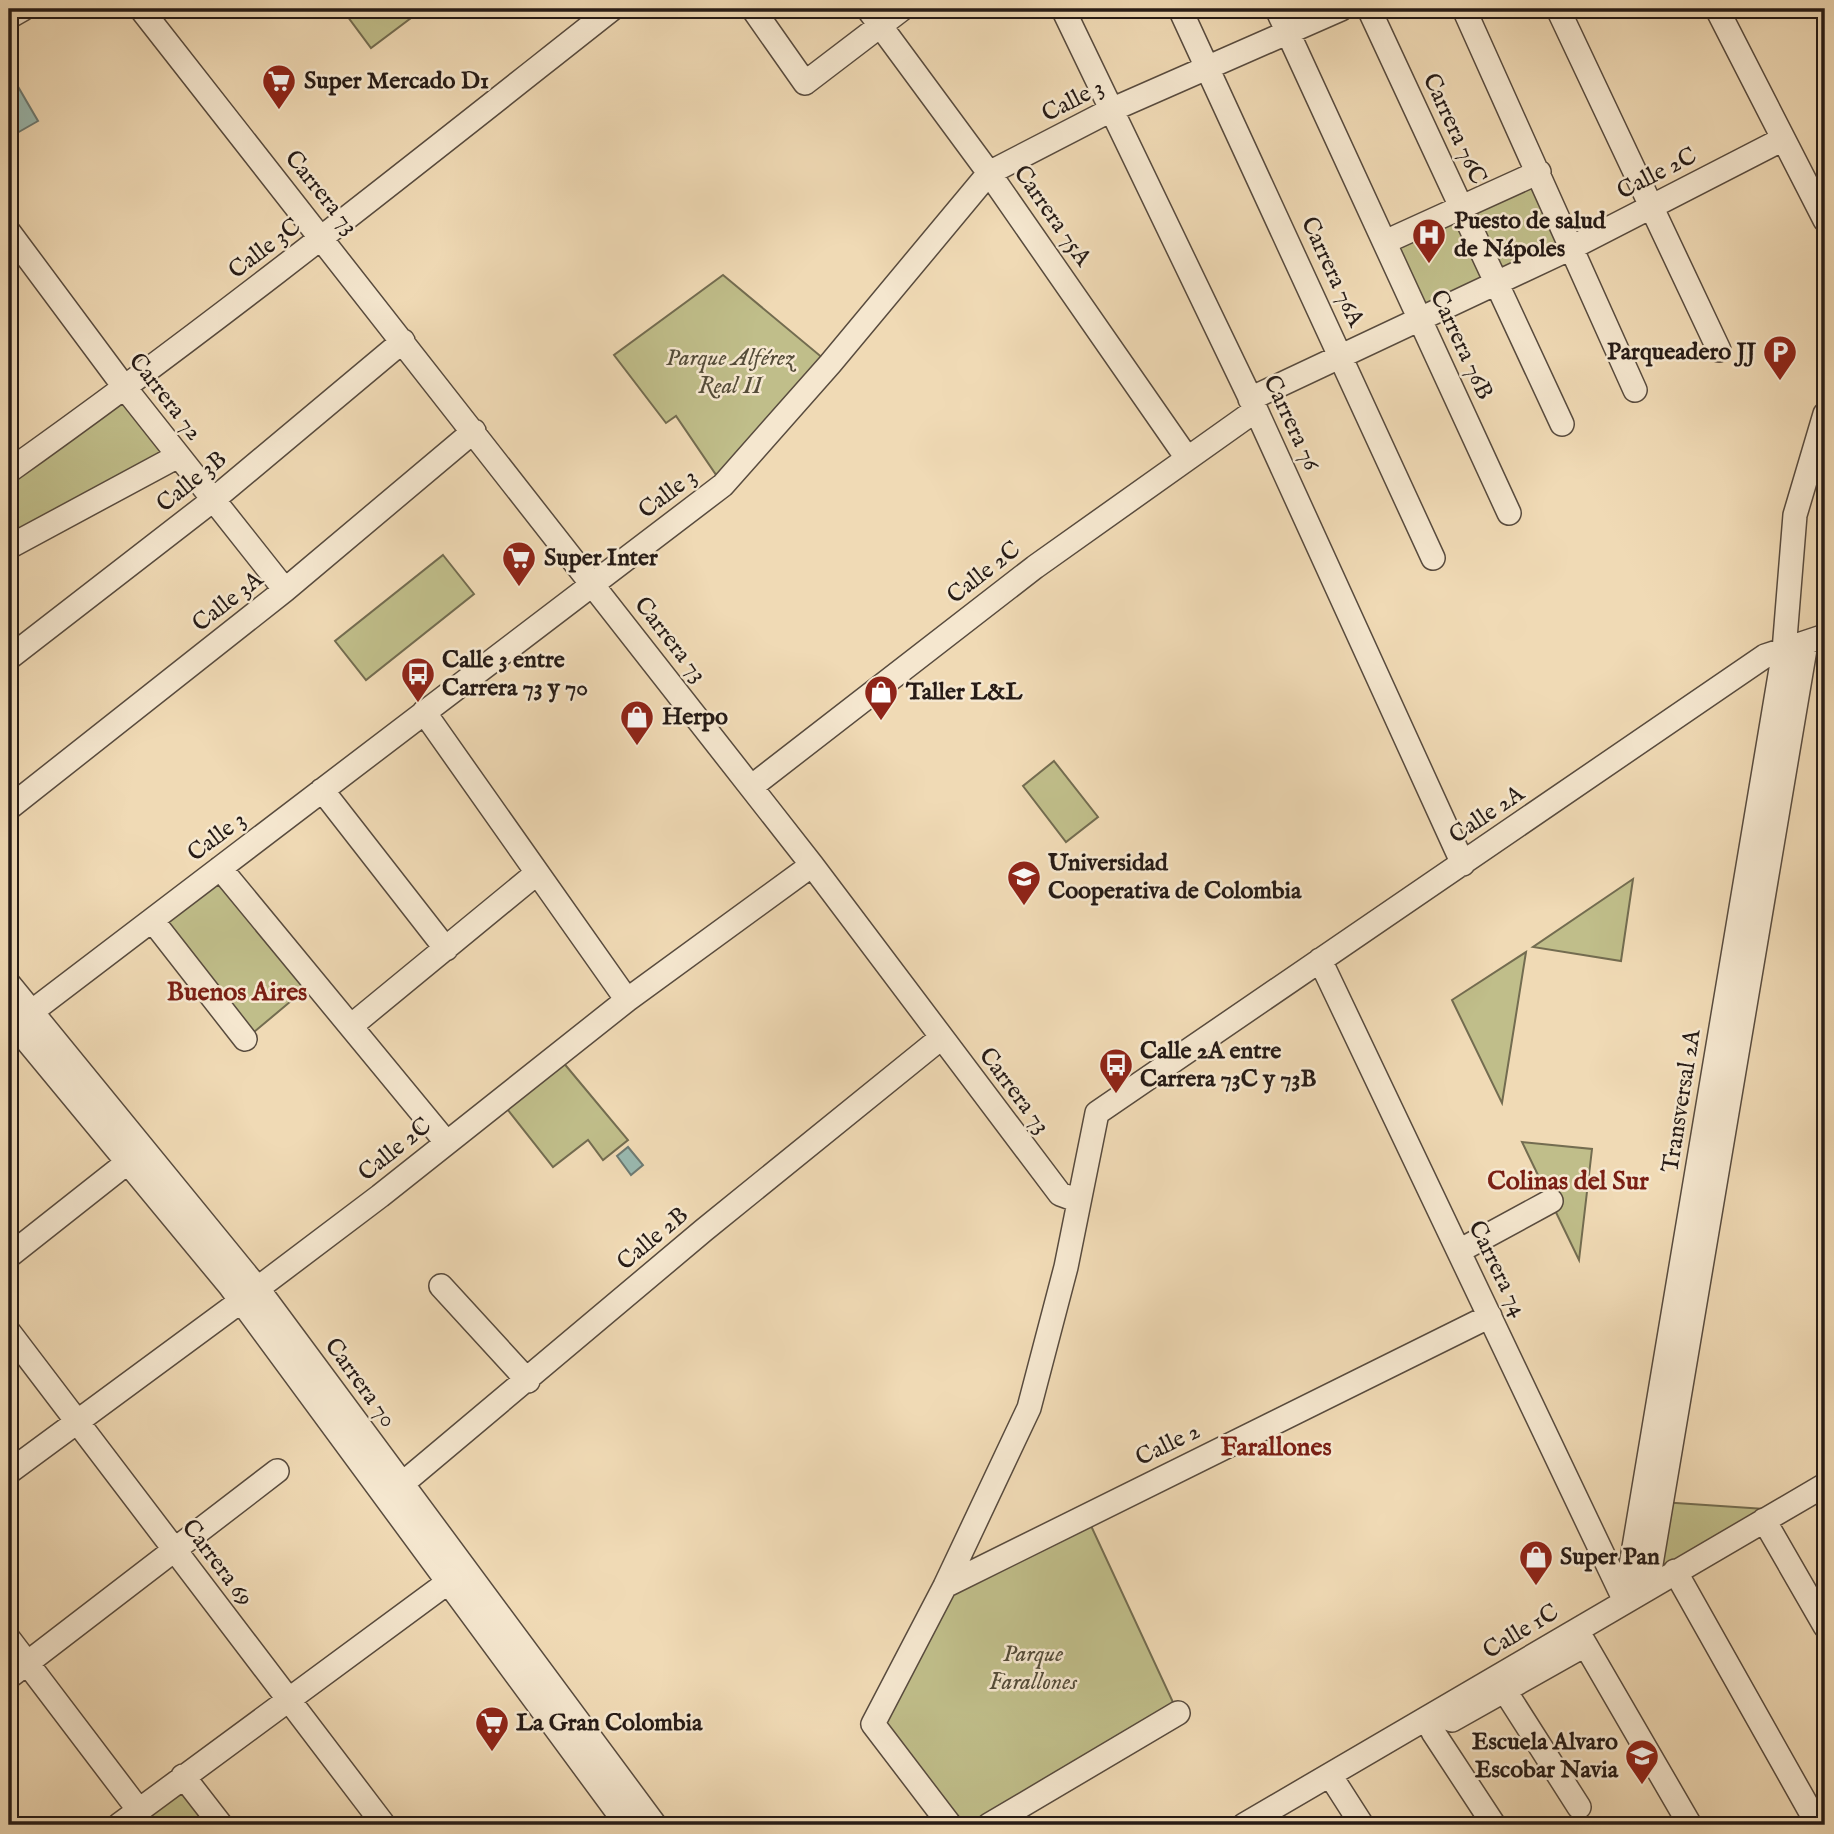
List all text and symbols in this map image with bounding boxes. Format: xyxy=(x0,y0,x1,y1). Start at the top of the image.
supermarket icon: Super Mercado D1 xyxy=(260,62,298,111)
place label: Super Mercado D1 xyxy=(304,66,489,97)
street label: Carrera 76C xyxy=(1415,68,1493,190)
street label: Calle 3 xyxy=(1037,72,1109,130)
street label: Calle 2C xyxy=(1612,141,1702,207)
street label: Carrera 73 xyxy=(277,144,365,242)
street label: Carrera 75A xyxy=(1006,159,1099,273)
place label: Puesto de salud de Nápoles xyxy=(1454,206,1607,265)
street label: Calle 3C xyxy=(223,212,307,286)
street label: Carrera 76A xyxy=(1293,212,1371,333)
hospital icon: Puesto de salud de Nápoles xyxy=(1410,216,1448,265)
street label: Carrera 76B xyxy=(1422,285,1500,405)
parking icon: Parqueadero JJ xyxy=(1761,333,1799,382)
place label: Parqueadero JJ xyxy=(1607,337,1756,368)
park label: Parque Alférez Real II xyxy=(666,343,797,402)
street label: Carrera 72 xyxy=(121,347,209,447)
street label: Carrera 76 xyxy=(1255,370,1327,477)
street label: Calle 3B xyxy=(151,444,233,520)
street label: Calle 3 xyxy=(632,462,704,526)
street label: Calle 2C xyxy=(941,535,1027,611)
supermarket icon: Super Inter xyxy=(500,539,538,588)
place label: Super Inter xyxy=(544,543,658,574)
street label: Calle 3A xyxy=(186,564,270,639)
street label: Carrera 73 xyxy=(627,591,713,689)
place label: Calle 3 entre Carrera 73 y 70 xyxy=(442,645,588,704)
bus stop icon: Calle 3 entre Carrera 73 y 70 xyxy=(399,655,437,704)
shop icon: Taller L&L xyxy=(862,673,900,722)
place label: Taller L&L xyxy=(905,677,1023,708)
shop icon: Herpo xyxy=(618,698,656,747)
place label: Herpo xyxy=(662,702,728,733)
street label: Calle 2A xyxy=(1443,778,1531,851)
street label: Calle 3 xyxy=(181,805,253,869)
place label: Universidad Cooperativa de Colombia xyxy=(1047,848,1302,907)
school or university icon: Universidad Cooperativa de Colombia xyxy=(1005,858,1043,907)
district label: Buenos Aires xyxy=(167,976,307,1009)
street label: Transversal 2A xyxy=(1655,1026,1709,1175)
place label: Calle 2A entre Carrera 73C y 73B xyxy=(1140,1036,1316,1095)
street label: Carrera 73 xyxy=(971,1041,1057,1141)
bus stop icon: Calle 2A entre Carrera 73C y 73B xyxy=(1097,1046,1135,1095)
street label: Calle 2C xyxy=(352,1111,438,1189)
district label: Colinas del Sur xyxy=(1487,1165,1649,1198)
street label: Calle 2B xyxy=(611,1200,695,1278)
street label: Carrera 74 xyxy=(1460,1216,1534,1323)
street label: Carrera 70 xyxy=(317,1332,403,1434)
street label: Calle 2 xyxy=(1131,1416,1205,1474)
district label: Farallones xyxy=(1220,1431,1332,1464)
street label: Carrera 69 xyxy=(174,1513,260,1613)
shop icon: Super Pan xyxy=(1517,1538,1555,1587)
place label: Super Pan xyxy=(1560,1542,1660,1573)
street label: Calle 1C xyxy=(1477,1597,1565,1667)
park label: Parque Farallones xyxy=(989,1639,1078,1698)
supermarket icon: La Gran Colombia xyxy=(473,1704,511,1753)
place label: La Gran Colombia xyxy=(516,1708,703,1739)
place label: Escuela Alvaro Escobar Navia xyxy=(1472,1727,1619,1786)
school or university icon: Escuela Alvaro Escobar Navia xyxy=(1623,1737,1661,1786)

